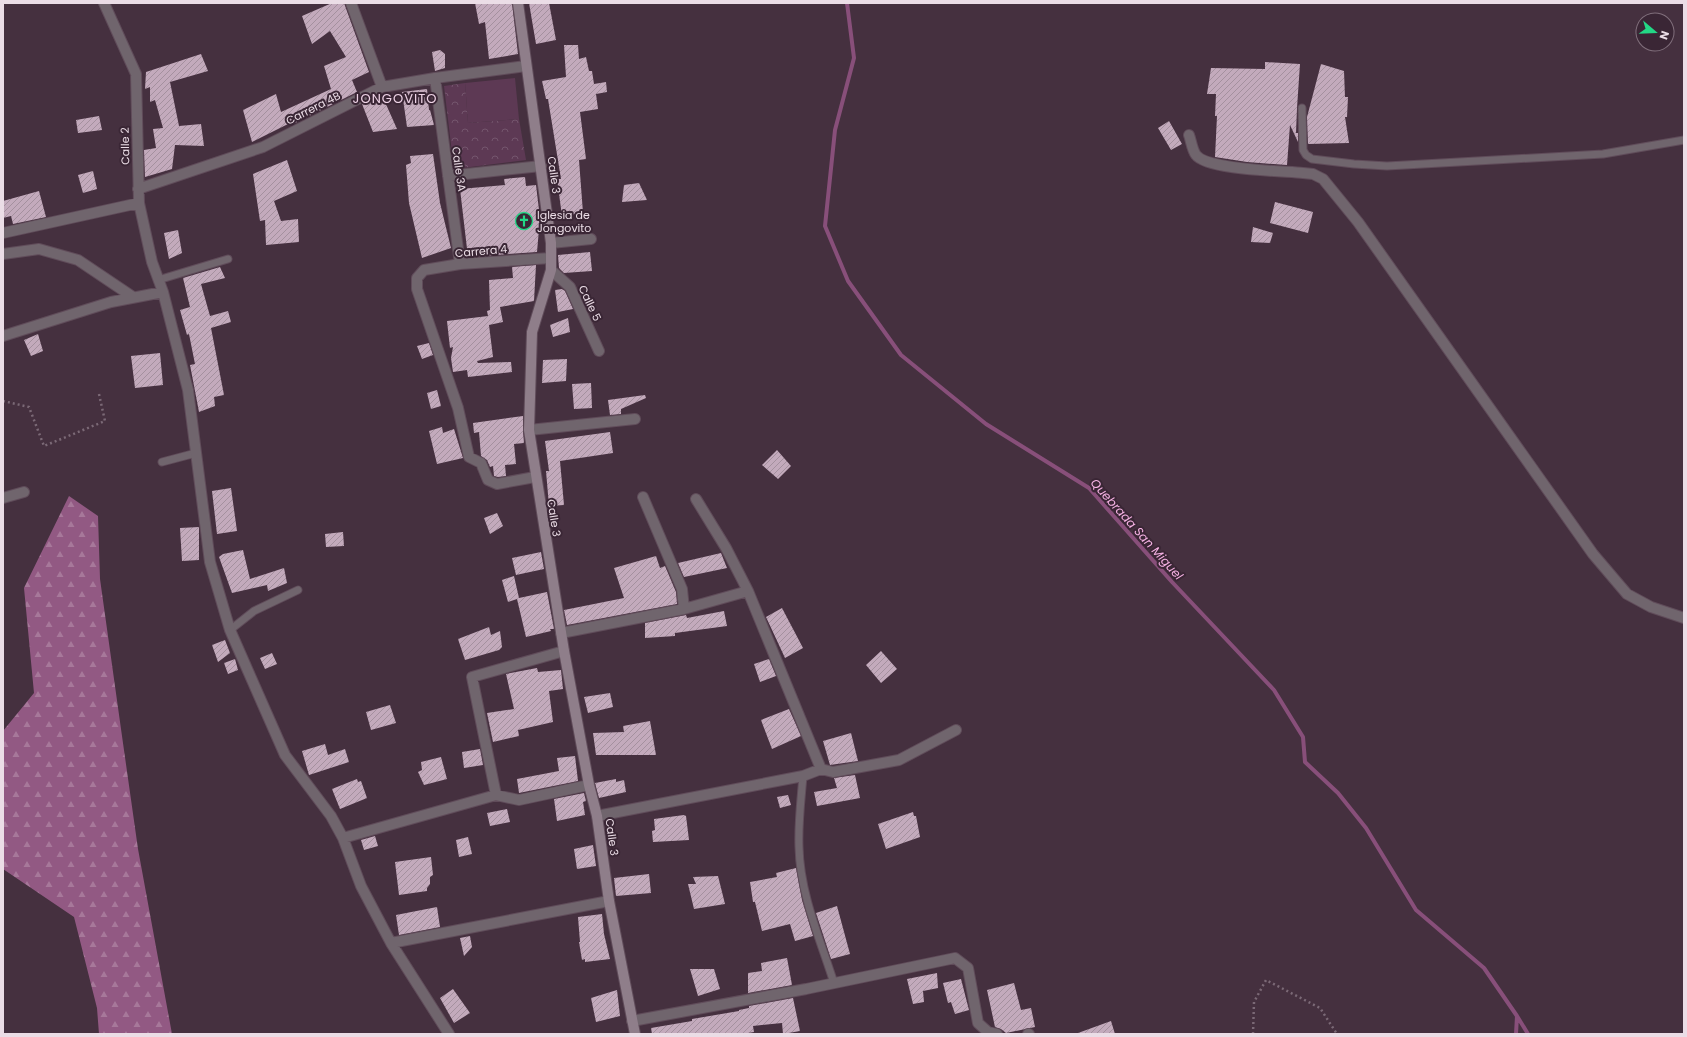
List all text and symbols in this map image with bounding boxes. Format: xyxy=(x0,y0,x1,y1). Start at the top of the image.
north arrow xyxy=(1635,12,1675,52)
text: N xyxy=(1656,29,1673,42)
street label: Carrera 4B xyxy=(283,87,343,129)
district label: JONGOVITO xyxy=(353,89,437,108)
street label: Calle 2 xyxy=(117,127,133,165)
street label: Calle 3A xyxy=(448,146,470,193)
street label: Calle 3 xyxy=(543,155,565,195)
place label: Iglesia de Jongovito xyxy=(537,207,591,236)
church icon: Iglesia de Jongovito xyxy=(514,211,534,231)
street label: Carrera 4 xyxy=(454,241,508,261)
street label: Calle 5 xyxy=(575,282,605,324)
water label: Quebrada San Miguel xyxy=(1087,475,1187,583)
street label: Calle 3 xyxy=(543,498,565,538)
street label: Calle 3 xyxy=(601,817,623,857)

